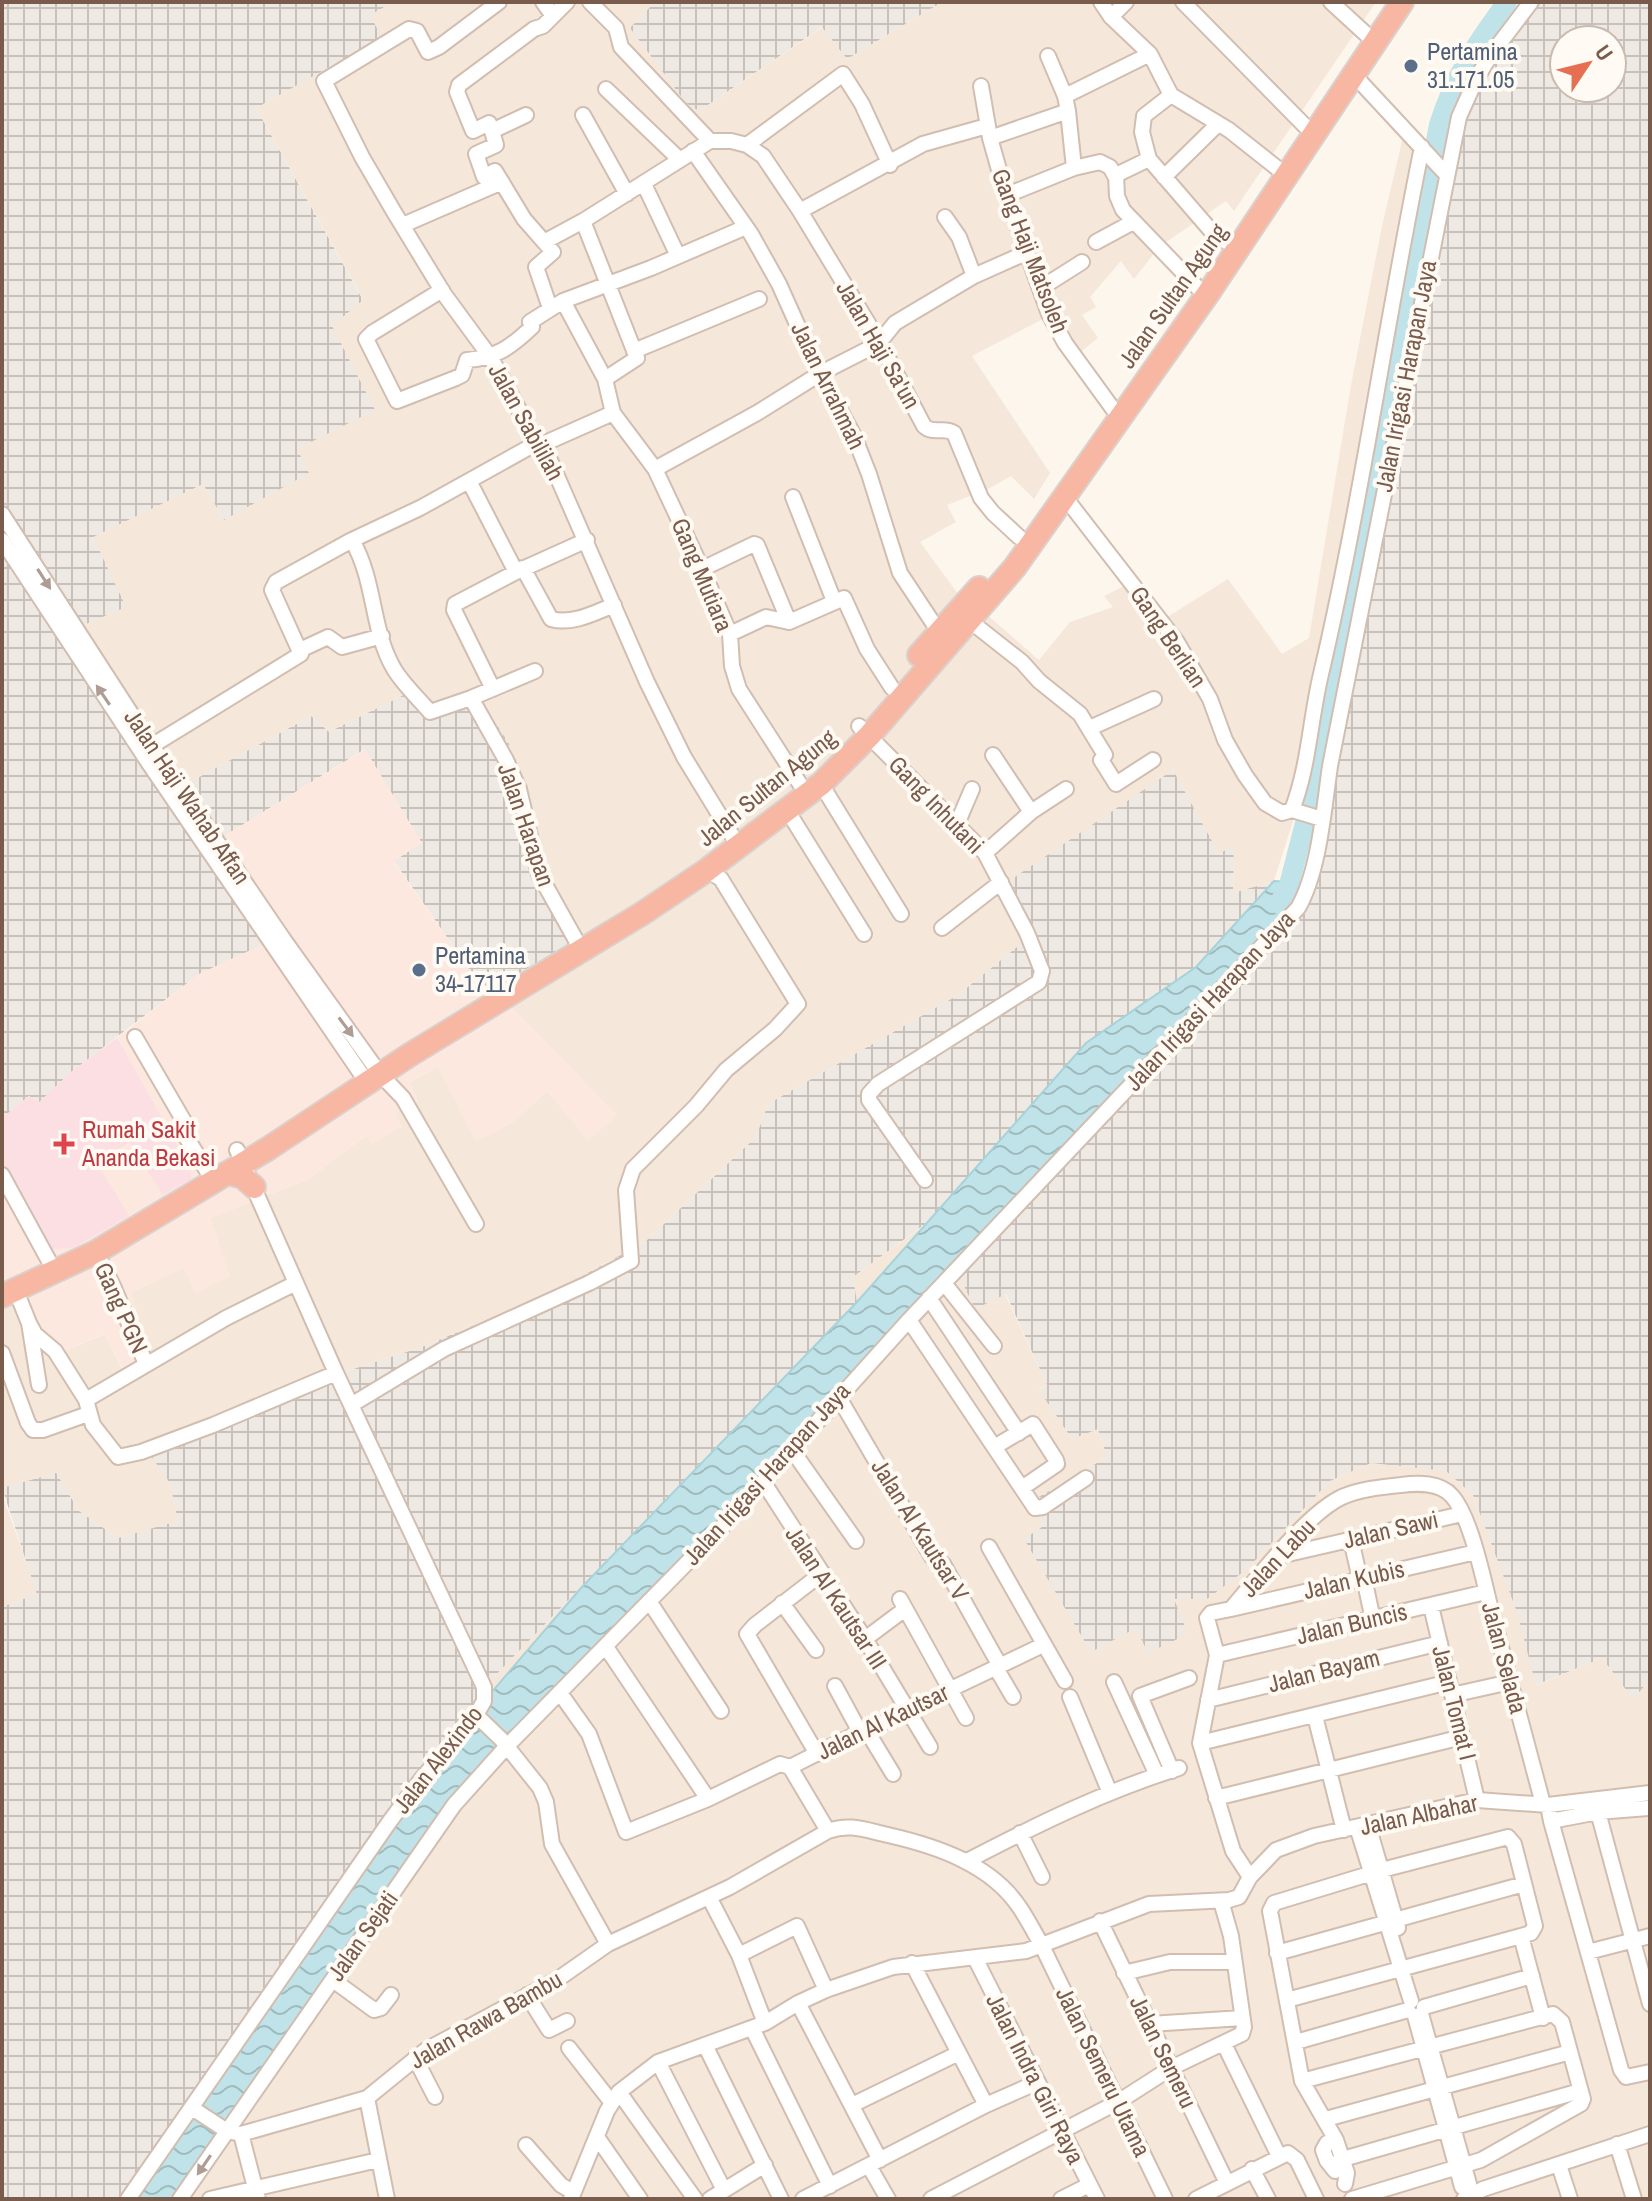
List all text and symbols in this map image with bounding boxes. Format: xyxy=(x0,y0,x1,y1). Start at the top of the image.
north arrow xyxy=(1548,24,1628,104)
place label: Pertamina 31.171.05 xyxy=(1427,35,1518,95)
text: U xyxy=(1588,39,1620,66)
marker: Pertamina 31.171.05 xyxy=(1402,57,1420,75)
street label: Gang Haji Matsoleh xyxy=(985,164,1077,338)
street label: Jalan Sultan Agung xyxy=(1110,217,1234,374)
street label: Jalan Irigasi Harapan Jaya xyxy=(1367,257,1443,494)
street label: Jalan Haji Sa'un xyxy=(829,275,928,414)
street label: Jalan Arrahmah xyxy=(784,317,873,455)
street label: Jalan Sabililah xyxy=(482,357,572,486)
street label: Gang Mutiara xyxy=(665,513,741,636)
one-way arrow xyxy=(36,569,51,590)
street label: Gang Berlian xyxy=(1123,579,1215,693)
one-way arrow xyxy=(96,685,111,706)
street label: Jalan Haji Wahab Affan xyxy=(117,703,258,890)
street label: Jalan Sultan Agung xyxy=(690,721,842,853)
street label: Gang Inhutani xyxy=(882,748,992,860)
street label: Jalan Harapan xyxy=(491,759,563,890)
street label: Jalan Irigasi Harapan Jaya xyxy=(1117,903,1301,1097)
place label: Pertamina 34-17117 xyxy=(435,939,526,999)
marker: Pertamina 34-17117 xyxy=(410,961,428,979)
one-way arrow xyxy=(338,1016,354,1037)
place label: Rumah Sakit Ananda Bekasi xyxy=(81,1113,216,1173)
marker: Rumah Sakit Ananda Bekasi xyxy=(53,1133,75,1155)
street label: Gang PGN xyxy=(88,1257,156,1358)
street label: Jalan Irigasi Harapan Jaya xyxy=(676,1375,857,1571)
street label: Jalan Al Kautsar V xyxy=(865,1453,977,1606)
street label: Jalan Sawi xyxy=(1340,1503,1441,1555)
street label: Jalan Labu xyxy=(1233,1511,1322,1603)
street label: Jalan Al Kautsar III xyxy=(779,1520,895,1675)
street label: Jalan Kubis xyxy=(1300,1552,1407,1606)
street label: Jalan Buncis xyxy=(1293,1595,1410,1651)
street label: Jalan Selada xyxy=(1475,1599,1535,1717)
street label: Jalan Bayam xyxy=(1265,1641,1383,1699)
street label: Jalan Tomat I xyxy=(1425,1642,1485,1763)
street label: Jalan Al Kautsar xyxy=(812,1675,954,1767)
street label: Jalan Alexindo xyxy=(385,1699,489,1820)
street label: Jalan Albahar xyxy=(1357,1786,1481,1842)
street label: Jalan Sejati xyxy=(320,1884,405,1987)
street label: Jalan Rawa Bambu xyxy=(404,1963,567,2076)
street label: Jalan Semeru Utama xyxy=(1049,1981,1159,2162)
street label: Jalan Indra Giri Raya xyxy=(979,1988,1093,2169)
street label: Jalan Semeru xyxy=(1123,1990,1205,2113)
one-way arrow xyxy=(197,2154,211,2176)

